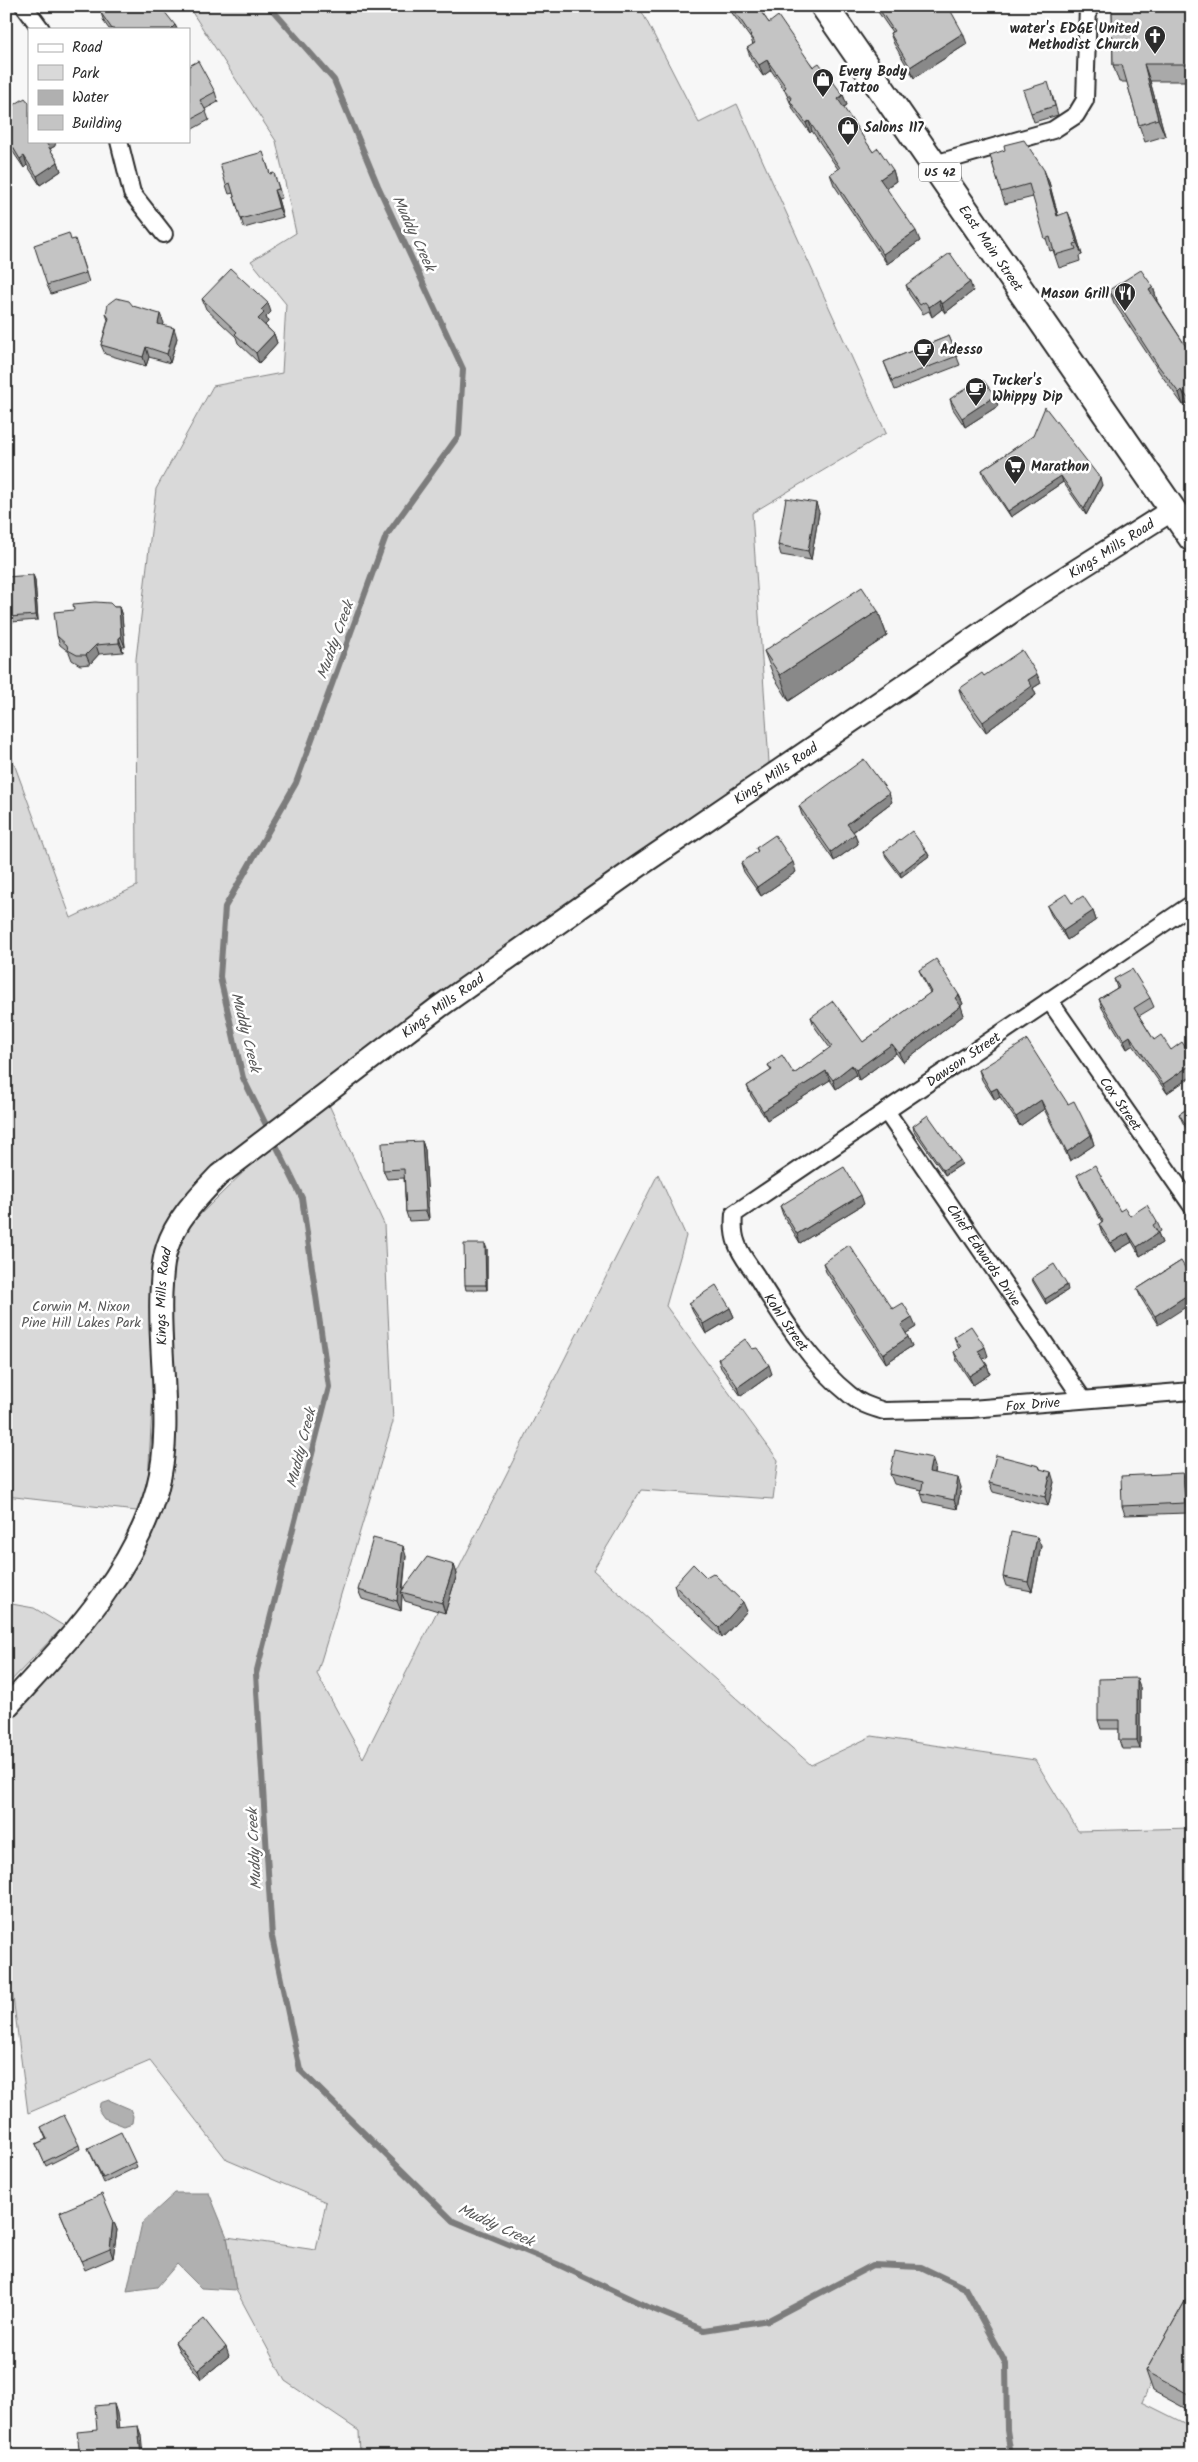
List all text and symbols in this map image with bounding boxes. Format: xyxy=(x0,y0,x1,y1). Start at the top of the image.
place label: water's EDGE United Methodist Church xyxy=(1010,18,1139,56)
church icon: water's EDGE United Methodist Church xyxy=(1143,24,1167,55)
legend xyxy=(28,28,190,142)
text: Road xyxy=(72,36,103,60)
place label: Every Body Tattoo xyxy=(839,61,908,99)
text: Park xyxy=(72,62,100,86)
shop icon: Every Body Tattoo xyxy=(811,67,835,98)
text: Water xyxy=(72,86,109,110)
text: Building xyxy=(72,112,122,136)
shop icon: Salons 117 xyxy=(836,115,860,146)
place label: Salons 117 xyxy=(864,117,924,139)
road number: US 42 xyxy=(919,162,961,182)
water label: Muddy Creek xyxy=(385,191,442,277)
street label: East Main Street xyxy=(953,200,1029,297)
restaurant icon: Mason Grill xyxy=(1113,281,1137,312)
place label: Mason Grill xyxy=(1041,283,1109,305)
cafe icon: Adesso xyxy=(912,337,936,368)
place label: Adesso xyxy=(940,339,983,361)
place label: Tucker's Whippy Dip xyxy=(992,370,1063,408)
cafe icon: Tucker's Whippy Dip xyxy=(964,376,988,407)
supermarket icon: Marathon xyxy=(1003,454,1027,485)
place label: Marathon xyxy=(1031,456,1090,478)
street label: Kings Mills Road xyxy=(1064,513,1160,585)
water label: Muddy Creek xyxy=(311,596,362,683)
street label: Kings Mills Road xyxy=(729,737,824,811)
street label: Kings Mills Road xyxy=(397,968,490,1044)
water label: Muddy Creek xyxy=(224,990,267,1077)
street label: Dawson Street xyxy=(922,1026,1006,1093)
street label: Cox Street xyxy=(1093,1072,1147,1136)
street label: Chief Edwards Drive xyxy=(940,1199,1027,1312)
street label: Kings Mills Road xyxy=(151,1244,179,1346)
street label: Kohl Street xyxy=(758,1289,814,1357)
park label: Corwin M. Nixon Pine Hill Lakes Park xyxy=(21,1296,141,1334)
street label: Fox Drive xyxy=(1005,1392,1062,1418)
water label: Muddy Creek xyxy=(280,1404,324,1491)
water label: Muddy Creek xyxy=(241,1806,269,1890)
water label: Muddy Creek xyxy=(454,2198,539,2255)

